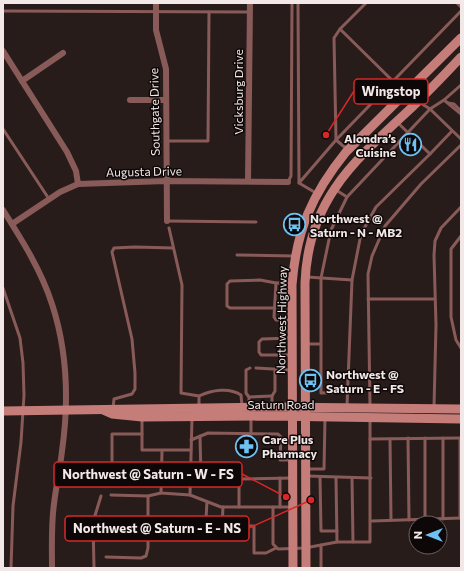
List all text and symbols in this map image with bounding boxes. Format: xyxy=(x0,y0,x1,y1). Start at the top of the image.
street label: Vicksburg Drive xyxy=(231,49,245,135)
street label: Southgate Drive xyxy=(146,68,162,156)
callout: Wingstop xyxy=(354,79,428,104)
text: Wingstop xyxy=(362,83,421,99)
place label: Alondra’s Cuisine xyxy=(344,131,396,159)
restaurant icon: Alondra’s Cuisine xyxy=(398,132,424,158)
street label: Augusta Drive xyxy=(106,163,182,179)
place label: Northwest @ Saturn - N - MB2 xyxy=(310,211,402,239)
bus stop icon: Northwest @ Saturn - N - MB2 xyxy=(282,212,308,238)
street label: Northwest Highway xyxy=(273,266,289,374)
place label: Northwest @ Saturn - E - FS xyxy=(326,367,404,395)
bus stop icon: Northwest @ Saturn - E - FS xyxy=(298,368,324,394)
street label: Saturn Road xyxy=(248,397,315,411)
place label: Care Plus Pharmacy xyxy=(262,432,318,460)
pharmacy icon: Care Plus Pharmacy xyxy=(233,433,259,459)
callout: Northwest @ Saturn - W - FS xyxy=(54,462,242,487)
text: Northwest @ Saturn - W - FS xyxy=(62,466,234,482)
north arrow xyxy=(408,515,448,555)
callout: Northwest @ Saturn - E - NS xyxy=(65,516,249,541)
text: Northwest @ Saturn - E - NS xyxy=(73,520,241,536)
text: N xyxy=(411,531,424,539)

